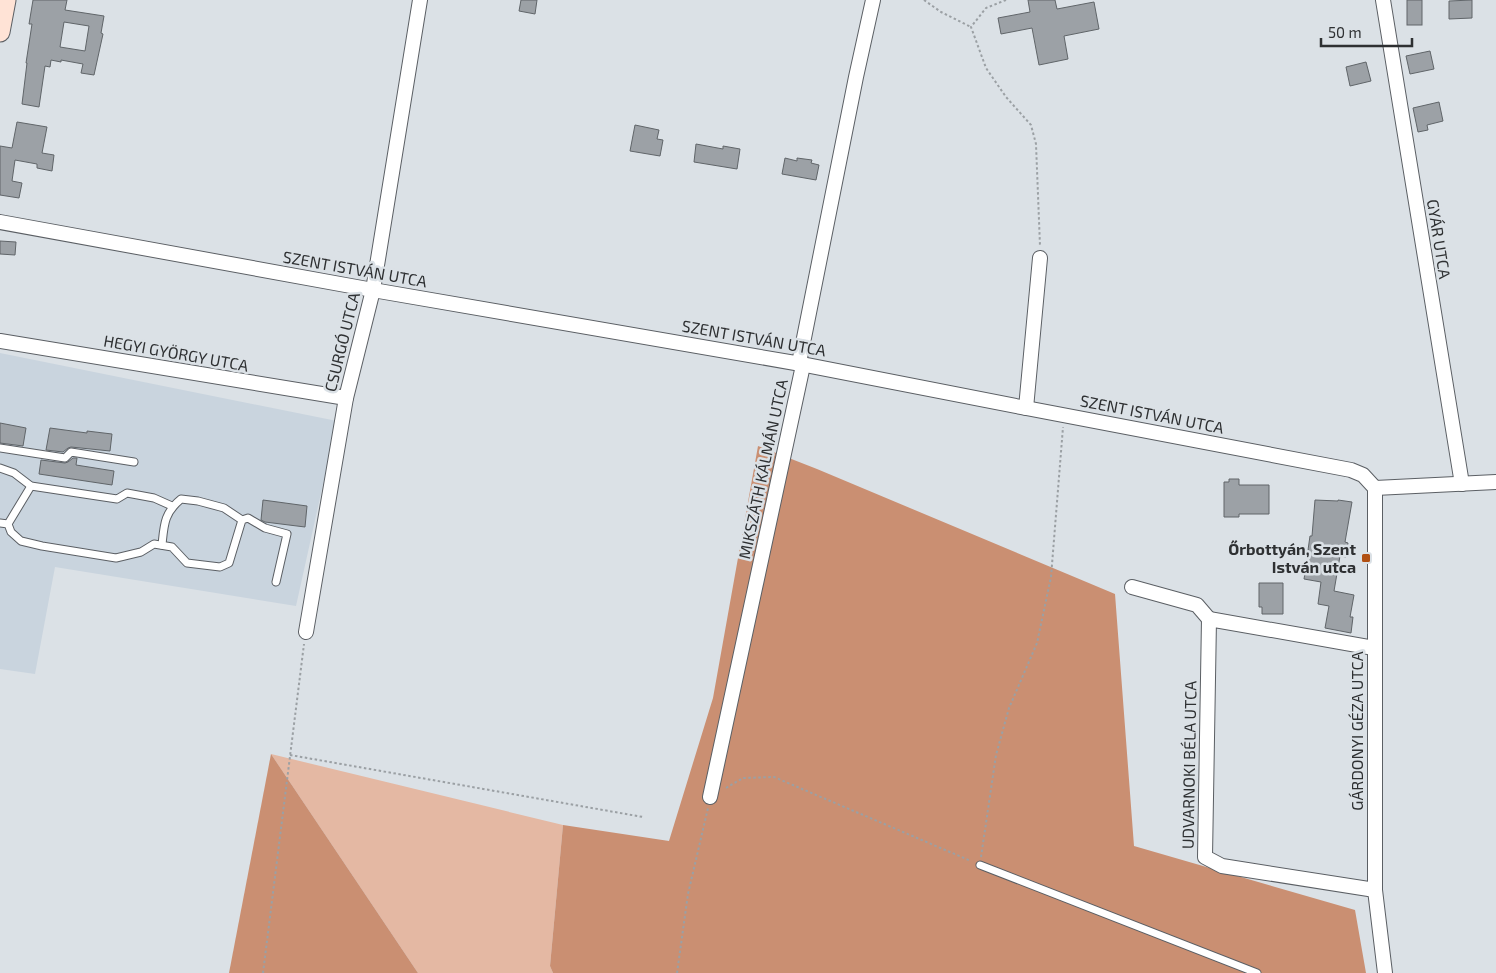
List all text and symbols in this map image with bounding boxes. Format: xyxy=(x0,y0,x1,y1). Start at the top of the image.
scale bar xyxy=(1321,15,1412,47)
text: 50 m xyxy=(1328,23,1362,41)
street label: GYÁR UTCA xyxy=(1424,198,1455,280)
street label: SZENT ISTVÁN UTCA xyxy=(282,246,429,291)
street label: CSURGÓ UTCA xyxy=(320,290,363,394)
street label: SZENT ISTVÁN UTCA xyxy=(681,315,828,360)
street label: HEGYI GYÖRGY UTCA xyxy=(102,330,250,375)
street label: MIKSZÁTH KÁLMÁN UTCA xyxy=(734,377,791,561)
street label: SZENT ISTVÁN UTCA xyxy=(1079,390,1226,437)
place label: Őrbottyán, Szent István utca xyxy=(1228,539,1356,576)
marker: Őrbottyán, Szent István utca xyxy=(1360,552,1372,564)
street label: GÁRDONYI GÉZA UTCA xyxy=(1347,651,1366,811)
street label: UDVARNOKI BÉLA UTCA xyxy=(1178,681,1199,849)

